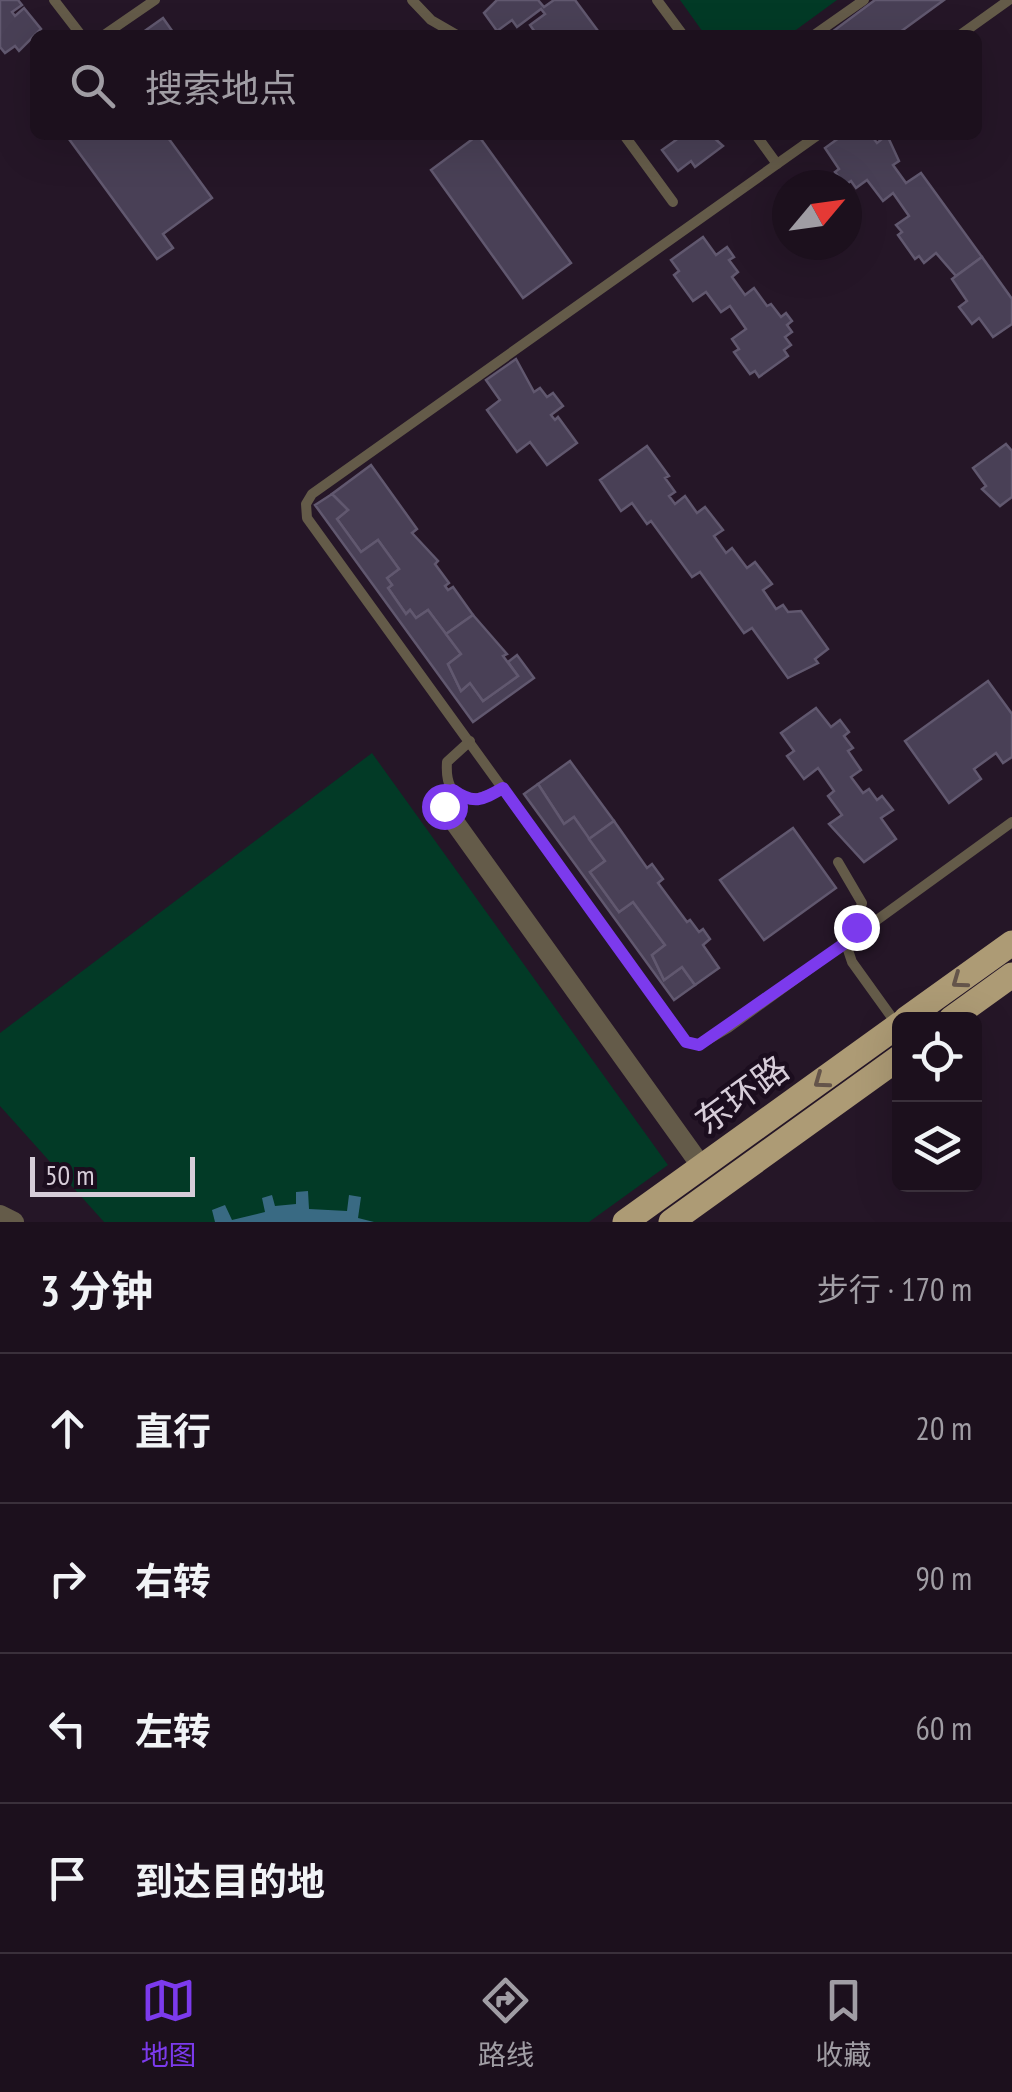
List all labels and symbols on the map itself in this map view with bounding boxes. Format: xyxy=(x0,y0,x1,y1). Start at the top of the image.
north arrow xyxy=(772,170,862,260)
route start xyxy=(422,784,468,830)
route end xyxy=(834,905,880,951)
one-way arrow xyxy=(952,969,970,987)
street label: 东环路 xyxy=(685,1045,797,1144)
one-way arrow xyxy=(813,1069,832,1088)
scale bar xyxy=(30,1152,195,1196)

